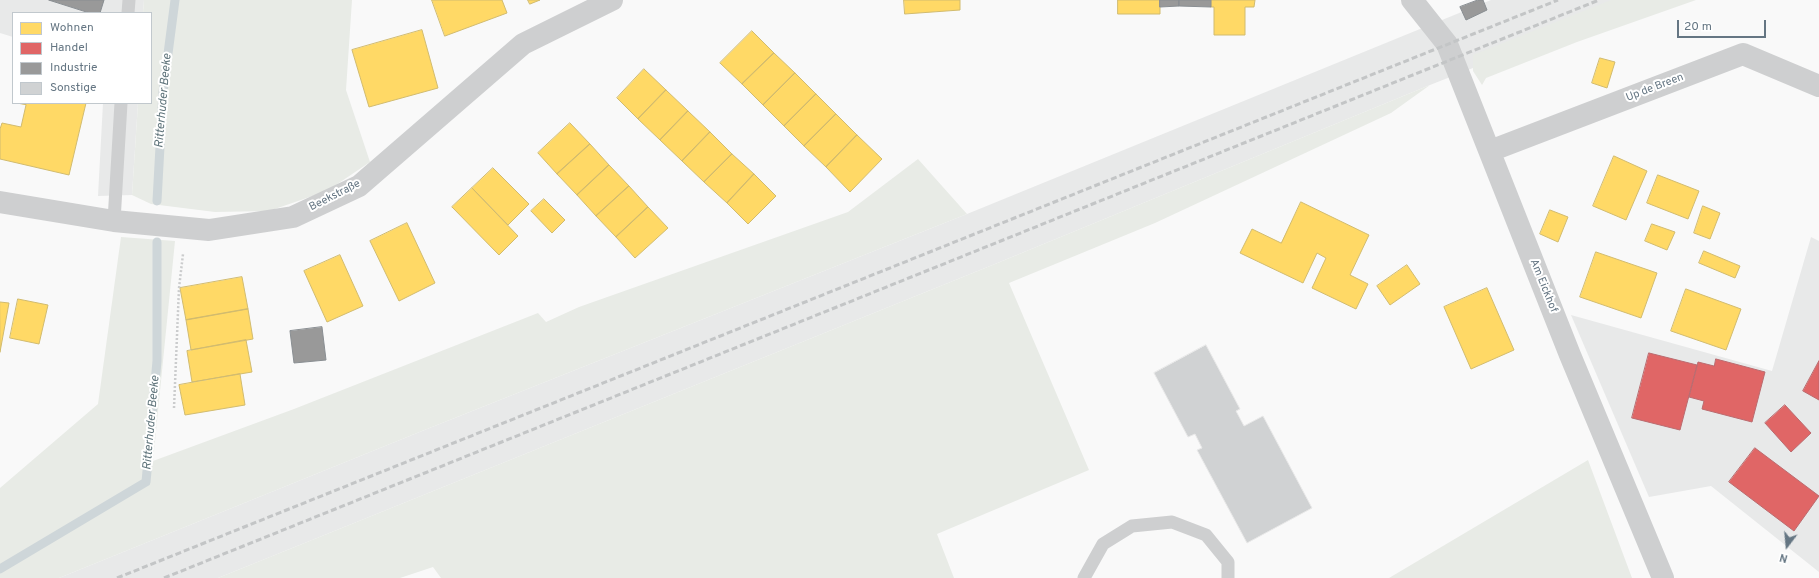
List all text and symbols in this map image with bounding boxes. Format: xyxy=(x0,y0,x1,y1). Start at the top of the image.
legend xyxy=(12,12,152,104)
scale bar xyxy=(1679,12,1768,38)
text: 20 m xyxy=(1684,19,1712,35)
text: Wohnen xyxy=(50,20,94,36)
text: Handel xyxy=(50,40,88,56)
water label: Ritterhuder Beeke xyxy=(153,53,175,149)
text: Industrie xyxy=(50,60,98,76)
street label: Up de Breen xyxy=(1624,71,1686,105)
text: Sonstige xyxy=(50,80,96,96)
street label: Beekstraße xyxy=(307,178,363,214)
street label: Am Eickhof xyxy=(1526,257,1560,315)
water label: Ritterhuder Beeke xyxy=(141,375,163,471)
north arrow xyxy=(1767,526,1807,566)
text: N xyxy=(1778,550,1789,565)

